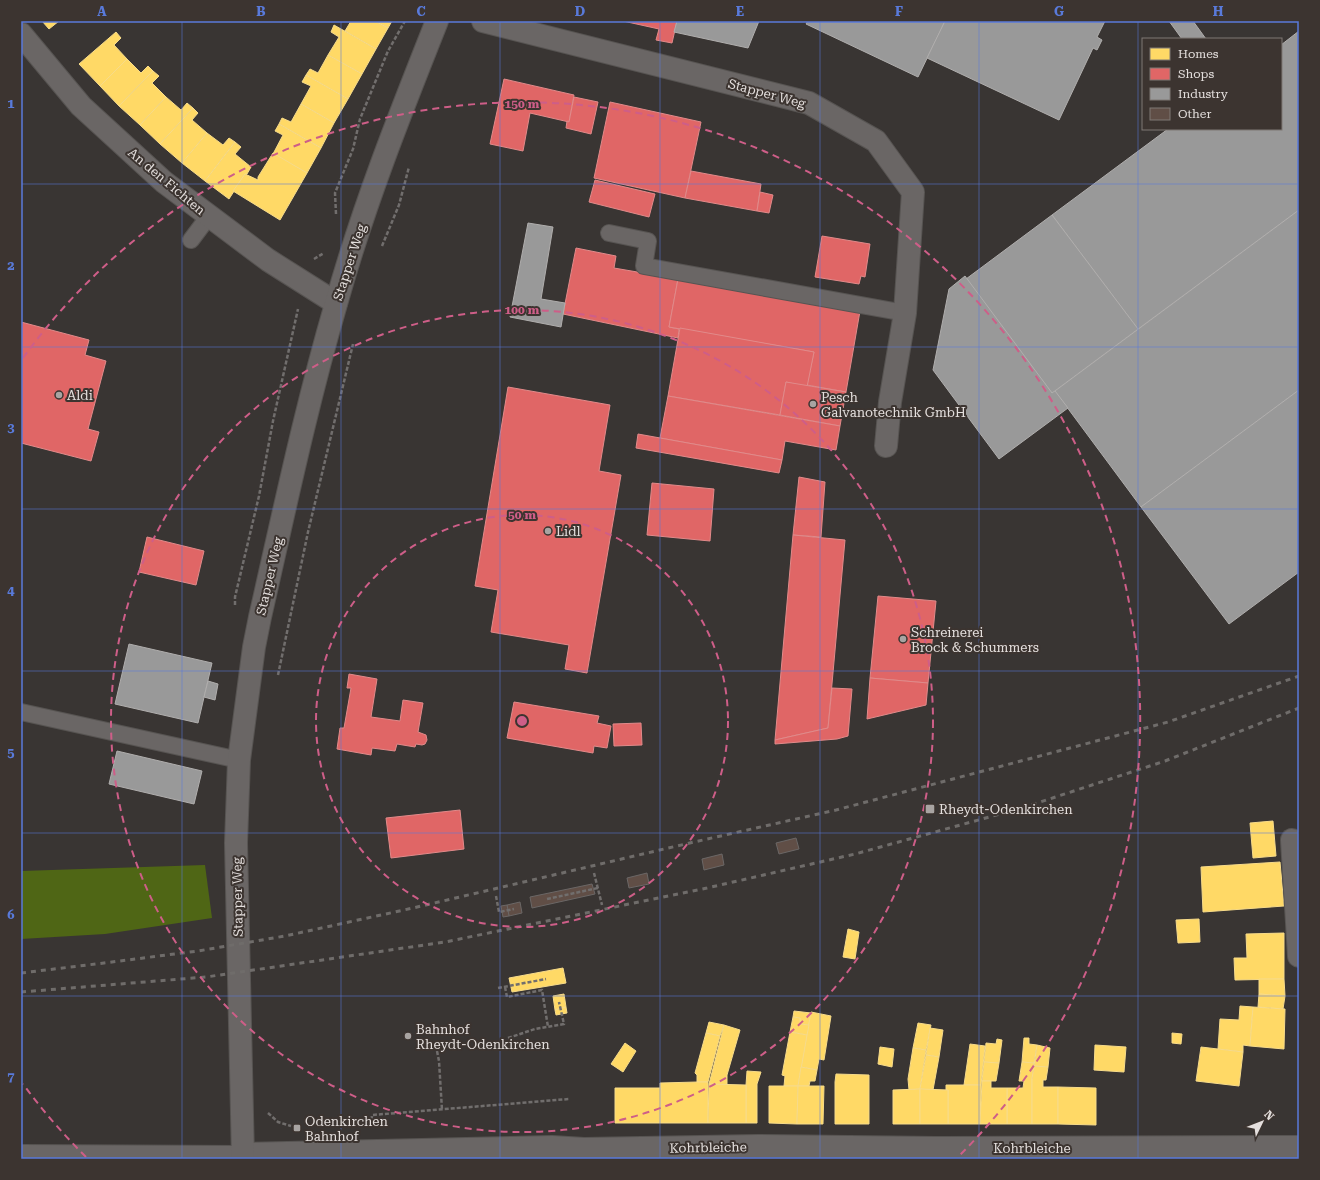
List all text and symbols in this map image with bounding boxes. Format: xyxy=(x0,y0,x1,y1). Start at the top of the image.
text: A xyxy=(97,4,107,19)
text: B xyxy=(256,4,266,19)
text: C xyxy=(416,4,426,19)
text: D xyxy=(575,4,585,19)
text: E xyxy=(736,4,744,19)
text: F xyxy=(895,4,903,19)
text: G xyxy=(1054,4,1064,19)
text: H xyxy=(1213,4,1224,19)
legend xyxy=(1142,38,1282,130)
text: Homes xyxy=(1178,47,1219,61)
text: Shops xyxy=(1178,67,1214,81)
street label: Stapper Weg xyxy=(726,76,808,111)
text: Industry xyxy=(1178,87,1229,101)
text: 1 xyxy=(7,96,15,111)
text: 150 m xyxy=(505,97,540,111)
text: Other xyxy=(1178,107,1211,121)
street label: An den Fichten xyxy=(125,145,209,218)
street label: Stapper Weg xyxy=(330,221,369,302)
text: 2 xyxy=(7,258,15,273)
text: 100 m xyxy=(505,303,540,317)
place label: Aldi xyxy=(67,388,93,403)
marker: Aldi xyxy=(54,390,64,400)
place label: Pesch Galvanotechnik GmbH xyxy=(821,390,966,420)
marker: Pesch Galvanotechnik GmbH xyxy=(808,399,818,409)
text: 3 xyxy=(7,420,15,435)
text: 50 m xyxy=(508,508,536,522)
place label: Lidl xyxy=(556,524,581,539)
marker: Lidl xyxy=(543,526,553,536)
street label: Stapper Weg xyxy=(253,535,286,617)
text: 4 xyxy=(7,583,15,598)
place label: Schreinerei Brock & Schummers xyxy=(911,625,1039,655)
marker: Schreinerei Brock & Schummers xyxy=(898,634,908,644)
centre of rings xyxy=(515,714,529,728)
text: 5 xyxy=(7,745,15,760)
place label: Rheydt-Odenkirchen xyxy=(939,802,1073,817)
marker: Rheydt-Odenkirchen xyxy=(924,803,936,815)
street label: Stapper Weg xyxy=(229,856,246,937)
text: 6 xyxy=(7,907,15,922)
place label: Bahnhof Rheydt-Odenkirchen xyxy=(416,1022,550,1052)
marker: Bahnhof Rheydt-Odenkirchen xyxy=(403,1031,413,1041)
text: 7 xyxy=(7,1069,15,1084)
north arrow xyxy=(1242,1102,1282,1142)
text: N xyxy=(1261,1108,1277,1123)
place label: Odenkirchen Bahnhof xyxy=(305,1114,388,1144)
marker: Odenkirchen Bahnhof xyxy=(292,1123,302,1133)
street label: Kohrbleiche xyxy=(669,1139,747,1156)
street label: Kohrbleiche xyxy=(993,1141,1071,1156)

